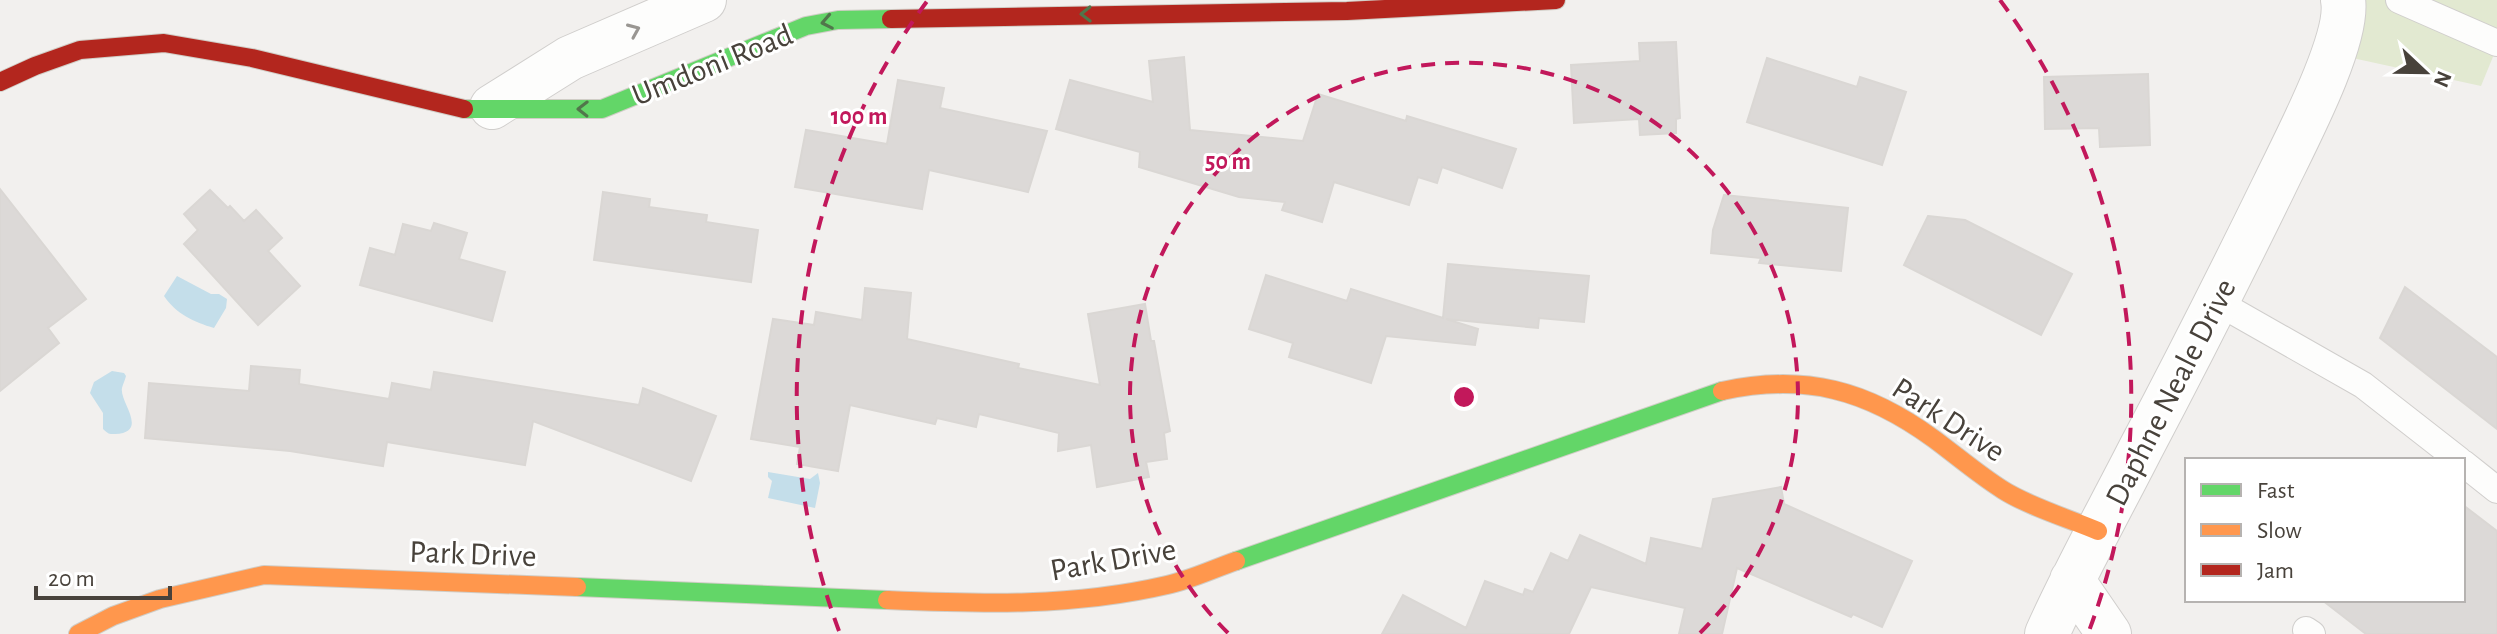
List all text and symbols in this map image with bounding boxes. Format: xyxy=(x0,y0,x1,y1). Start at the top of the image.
one-way arrow xyxy=(1079,5,1092,23)
one-way arrow xyxy=(821,13,834,30)
street label: Umdoni Road xyxy=(627,18,797,112)
one-way arrow xyxy=(626,24,640,40)
north arrow xyxy=(2385,32,2465,112)
text: N xyxy=(2430,68,2456,90)
one-way arrow xyxy=(576,100,589,117)
text: 100 m xyxy=(831,105,887,129)
text: 50 m xyxy=(1205,150,1251,174)
street label: Daphne Neale Drive xyxy=(2100,274,2242,511)
street label: Park Drive xyxy=(1886,372,2010,468)
centre of rings xyxy=(1450,383,1478,411)
legend xyxy=(2185,458,2465,602)
text: Fast xyxy=(2257,479,2295,503)
text: Slow xyxy=(2257,519,2302,543)
street label: Park Drive xyxy=(1048,533,1179,587)
street label: Park Drive xyxy=(409,536,537,572)
scale bar xyxy=(36,550,170,600)
text: Jam xyxy=(2257,559,2294,583)
text: 20 m xyxy=(48,567,95,591)

